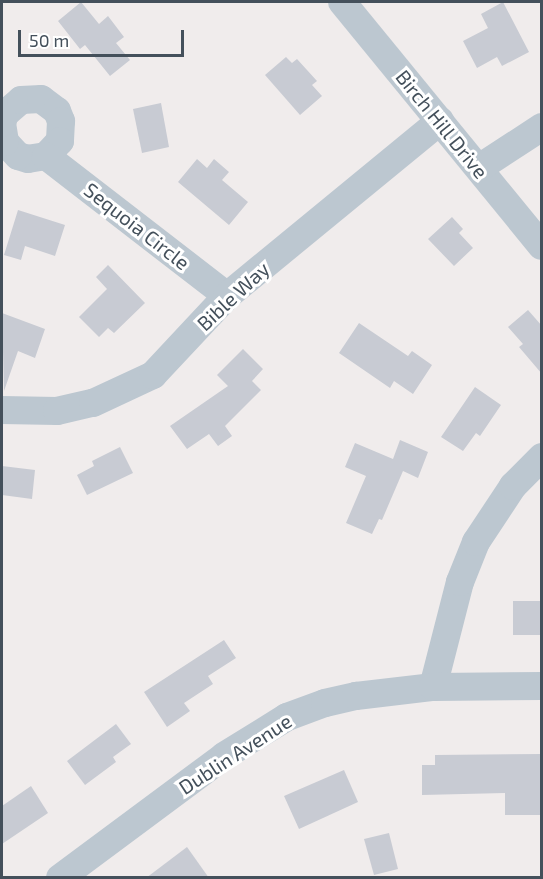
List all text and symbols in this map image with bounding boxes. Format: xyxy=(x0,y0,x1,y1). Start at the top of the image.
scale bar xyxy=(21,18,188,56)
text: 50 m xyxy=(29,29,69,51)
street label: Birch Hill Drive xyxy=(391,65,493,183)
street label: Sequoia Circle xyxy=(80,177,194,275)
street label: Bible Way xyxy=(192,256,274,336)
street label: Dublin Avenue xyxy=(174,709,296,799)

